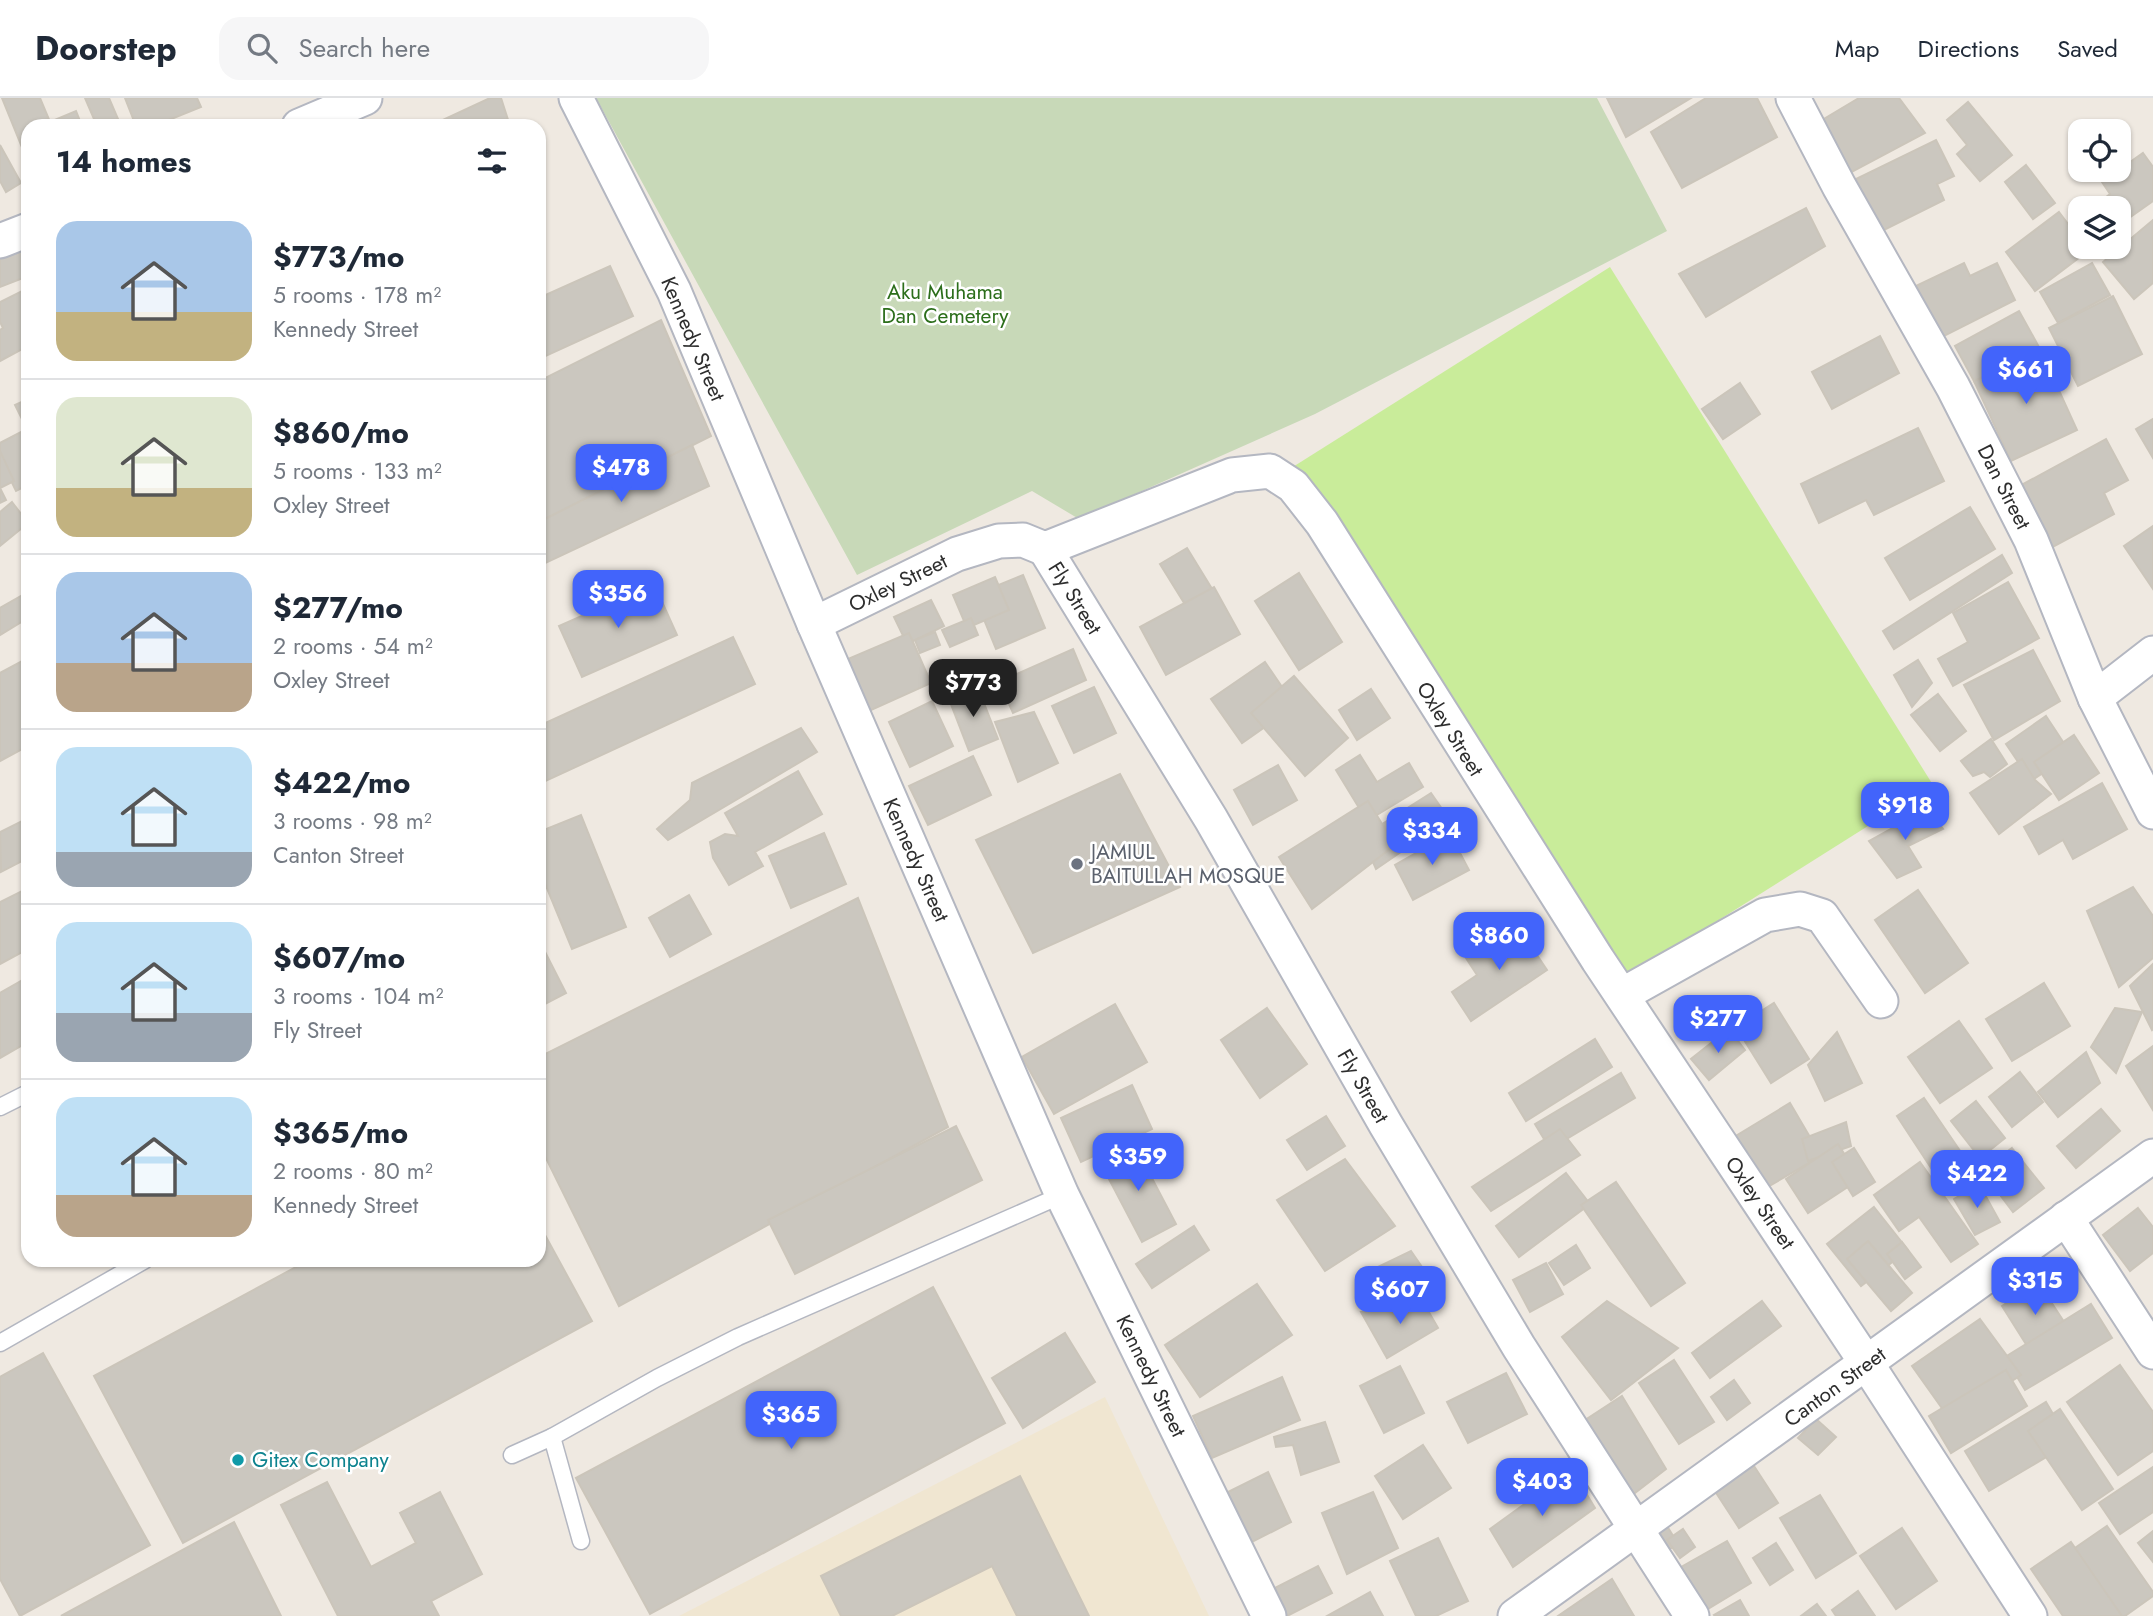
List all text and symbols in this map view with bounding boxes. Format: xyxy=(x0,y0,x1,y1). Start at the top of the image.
search box xyxy=(219,17,709,80)
text: Doorstep xyxy=(35,25,177,72)
icon: search xyxy=(243,29,281,67)
text: Search here xyxy=(299,29,430,67)
text: Map xyxy=(1835,31,1880,66)
text: Directions xyxy=(1918,31,2019,66)
text: Saved xyxy=(2057,31,2118,66)
map controls xyxy=(2068,119,2131,259)
button: locate xyxy=(2068,119,2131,182)
text: 14 homes xyxy=(56,140,191,183)
icon: filters xyxy=(473,142,511,180)
button: layers xyxy=(2068,196,2131,259)
text: $773/mo xyxy=(273,235,404,278)
icon: home xyxy=(112,249,196,333)
street label: Kennedy Street xyxy=(653,272,733,406)
park label: Aku Muhama Dan Cemetery xyxy=(881,277,1009,331)
text: 5 rooms · 178 m² xyxy=(273,278,441,312)
text: Kennedy Street xyxy=(273,312,418,346)
pin: $661 xyxy=(1985,346,2067,406)
text: $661 xyxy=(1998,352,2054,386)
text: $860/mo xyxy=(273,411,409,454)
icon: home xyxy=(112,425,196,509)
street label: Dan Street xyxy=(1970,439,2038,535)
pin: $478 xyxy=(580,444,662,504)
text: $478 xyxy=(592,450,650,484)
text: 5 rooms · 133 m² xyxy=(273,454,442,488)
text: Oxley Street xyxy=(273,488,390,522)
street label: Oxley Street xyxy=(844,546,952,620)
street label: Fly Street xyxy=(1041,556,1109,640)
pin: $356 xyxy=(577,570,659,630)
text: $356 xyxy=(589,576,647,610)
text: $277/mo xyxy=(273,586,403,629)
icon: home xyxy=(112,600,196,684)
text: 2 rooms · 54 m² xyxy=(273,629,433,663)
pin: $773 xyxy=(932,660,1014,719)
text: Oxley Street xyxy=(273,663,390,697)
text: $773 xyxy=(945,665,1001,699)
street label: Oxley Street xyxy=(1409,676,1491,782)
text: $422/mo xyxy=(273,761,410,804)
icon: home xyxy=(112,775,196,859)
pin: $918 xyxy=(1864,782,1946,842)
text: $918 xyxy=(1877,788,1933,822)
street label: Kennedy Street xyxy=(875,793,957,927)
text: 3 rooms · 98 m² xyxy=(273,804,432,838)
pin: $334 xyxy=(1391,808,1473,867)
text: $334 xyxy=(1403,813,1461,847)
place label: JAMIUL BAITULLAH MOSQUE xyxy=(1088,837,1285,891)
text: Canton Street xyxy=(273,838,404,872)
marker: JAMIUL BAITULLAH MOSQUE xyxy=(1069,856,1085,872)
pin: $860 xyxy=(1458,912,1540,972)
text: $860 xyxy=(1469,918,1529,952)
text: $607/mo xyxy=(273,936,405,979)
icon: home xyxy=(112,950,196,1034)
text: 3 rooms · 104 m² xyxy=(273,979,443,1013)
pin: $277 xyxy=(1677,996,1759,1055)
text: $277 xyxy=(1689,1001,1747,1035)
text: Fly Street xyxy=(273,1013,362,1047)
street label: Fly Street xyxy=(1330,1043,1396,1129)
text: $365/mo xyxy=(273,1111,408,1154)
icon: home xyxy=(112,1125,196,1209)
pin: $359 xyxy=(1097,1134,1179,1193)
text: $359 xyxy=(1109,1139,1167,1173)
pin: $422 xyxy=(1936,1150,2018,1210)
street label: Oxley Street xyxy=(1718,1151,1802,1255)
text: 2 rooms · 80 m² xyxy=(273,1154,433,1188)
text: $422 xyxy=(1947,1156,2007,1190)
text: Kennedy Street xyxy=(273,1188,418,1222)
pin: $315 xyxy=(1994,1258,2076,1317)
text: $315 xyxy=(2007,1263,2063,1297)
pin: $607 xyxy=(1359,1266,1441,1326)
text: $607 xyxy=(1371,1272,1429,1306)
street label: Kennedy Street xyxy=(1108,1310,1194,1442)
street label: Canton Street xyxy=(1778,1340,1892,1434)
pin: $365 xyxy=(750,1392,832,1451)
text: $365 xyxy=(762,1397,820,1431)
place label: Gitex Company xyxy=(252,1445,390,1475)
marker: Gitex Company xyxy=(230,1452,246,1468)
pin: $403 xyxy=(1501,1458,1583,1518)
text: $403 xyxy=(1512,1464,1572,1498)

